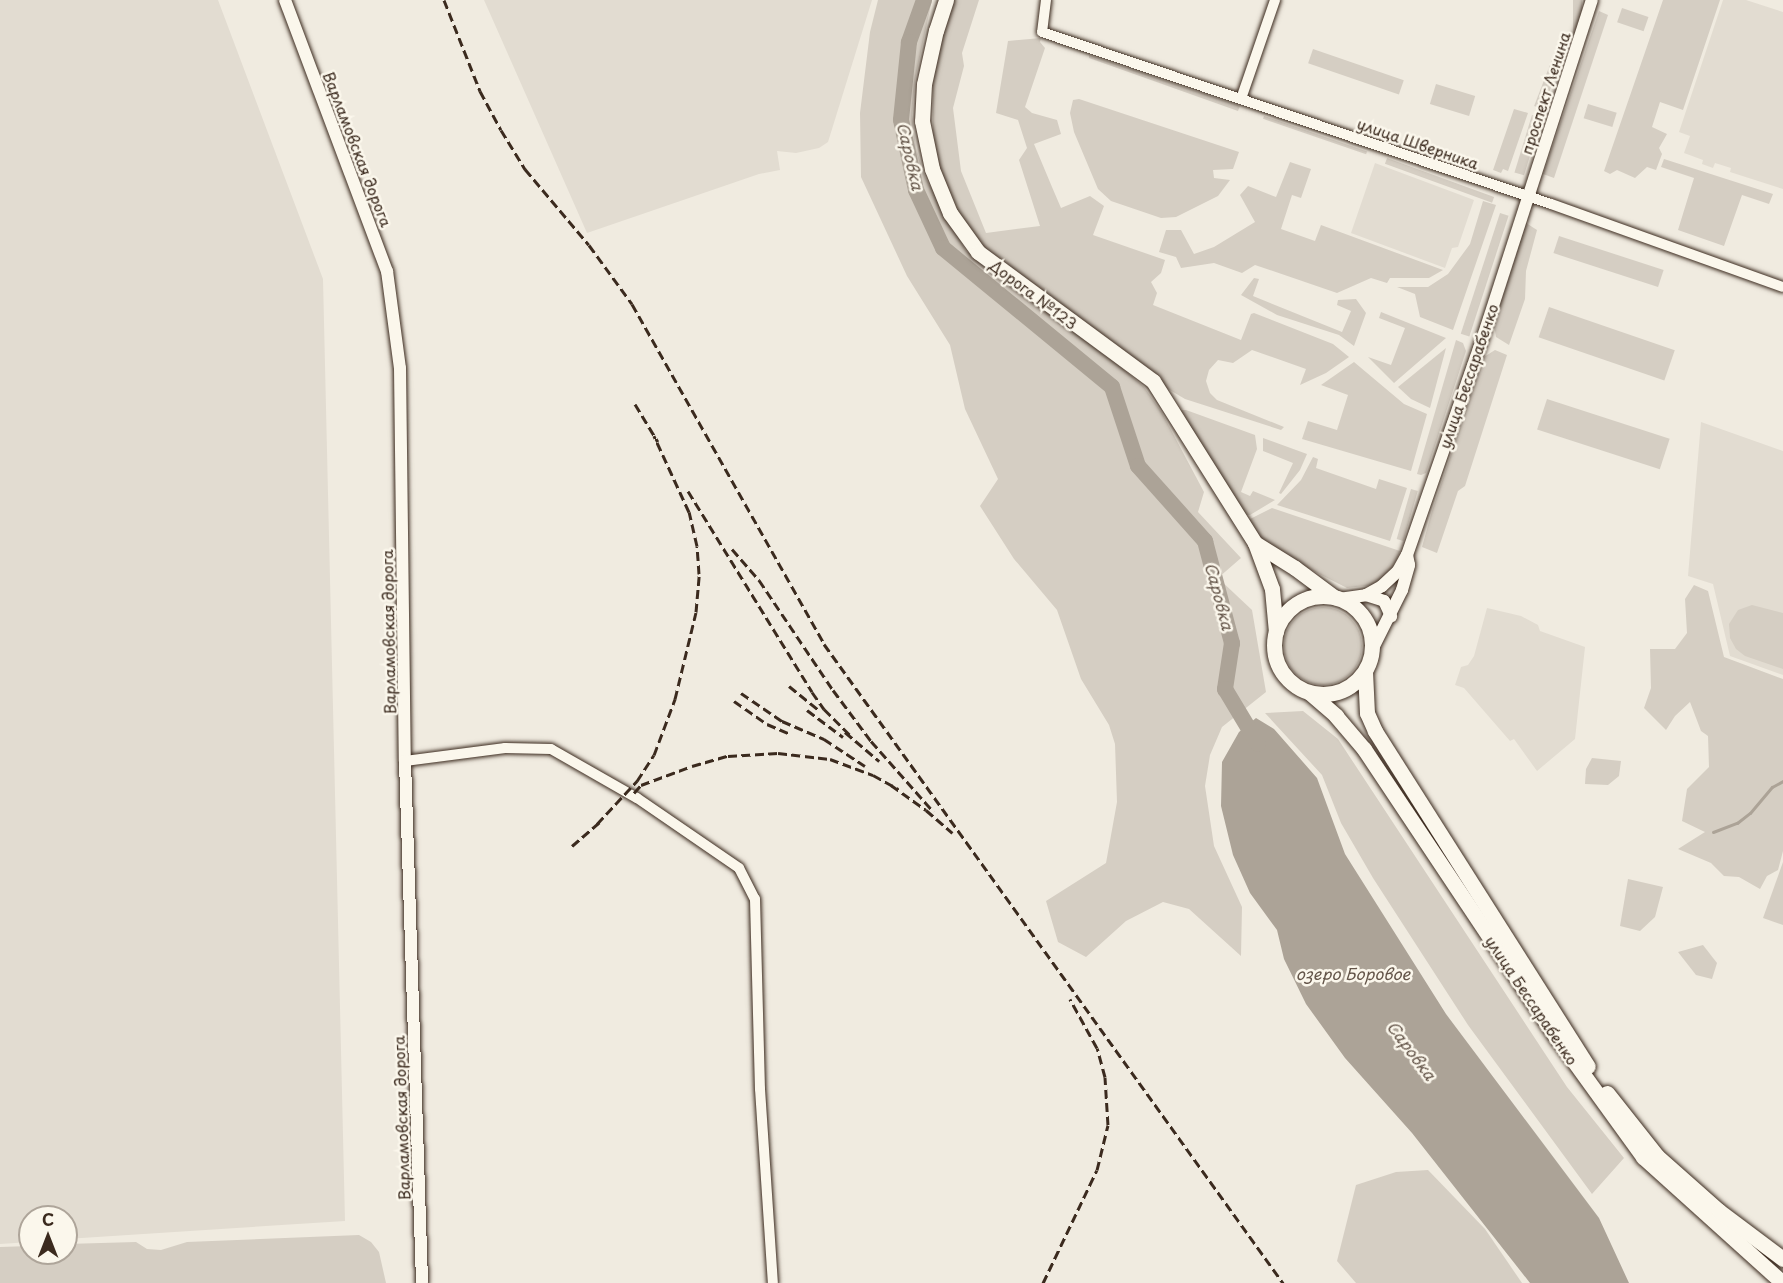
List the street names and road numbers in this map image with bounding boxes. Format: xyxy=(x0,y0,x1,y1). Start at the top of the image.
street label: проспект Ленина xyxy=(1517,29,1573,157)
street label: Варламовская дорога xyxy=(320,69,396,229)
street label: улица Шверника xyxy=(1355,114,1481,172)
street label: Дорога №123 xyxy=(987,255,1081,333)
street label: улица Бессарабенко xyxy=(1435,301,1501,451)
street label: Варламовская дорога xyxy=(378,549,398,715)
street label: улица Бессарабенко xyxy=(1482,932,1582,1068)
street label: Варламовская дорога xyxy=(389,1035,413,1201)

